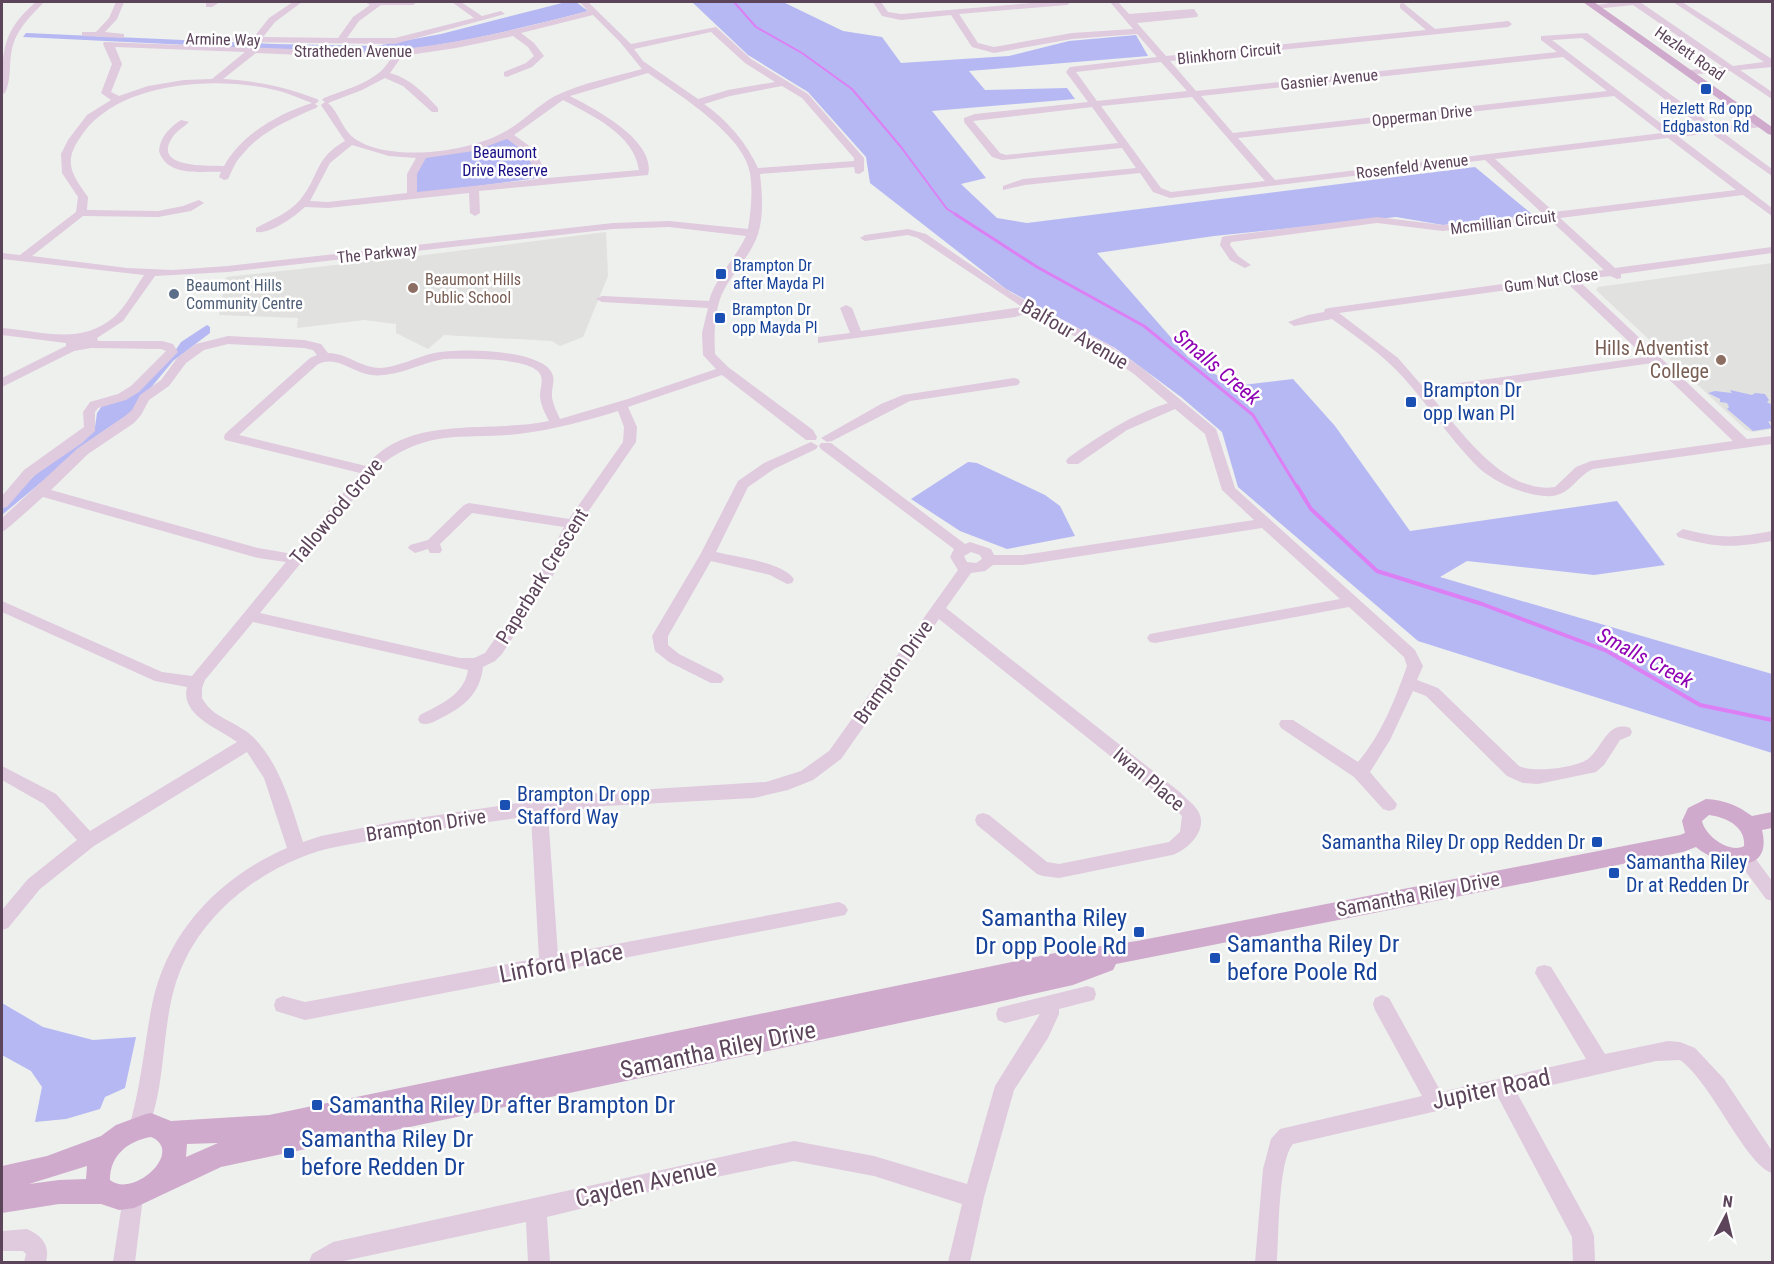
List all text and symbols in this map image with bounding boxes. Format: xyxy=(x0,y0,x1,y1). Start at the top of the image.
street label: Hezlett Road xyxy=(1651,22,1728,84)
street label: Armine Way xyxy=(185,29,261,50)
street label: Blinkhorn Circuit xyxy=(1176,39,1282,68)
street label: Stratheden Avenue xyxy=(294,42,412,61)
street label: Gasnier Avenue xyxy=(1279,65,1379,94)
marker: Hezlett Rd opp Edgbaston Rd xyxy=(1699,82,1713,96)
place label: Hezlett Rd opp Edgbaston Rd xyxy=(1660,99,1752,136)
street label: Opperman Drive xyxy=(1371,101,1473,130)
park label: Beaumont Drive Reserve xyxy=(462,143,548,180)
street label: Rosenfeld Avenue xyxy=(1355,150,1469,183)
street label: Mcmillian Circuit xyxy=(1449,207,1557,238)
street label: The Parkway xyxy=(336,240,418,267)
place label: Brampton Dr after Mayda Pl xyxy=(733,256,825,293)
street label: Gum Nut Close xyxy=(1503,265,1599,296)
marker: Brampton Dr after Mayda Pl xyxy=(714,267,728,281)
place label: Beaumont Hills Public School xyxy=(425,270,521,307)
place label: Beaumont Hills Community Centre xyxy=(186,276,303,313)
marker: Beaumont Hills Public School xyxy=(406,281,420,295)
marker: Beaumont Hills Community Centre xyxy=(167,287,181,301)
street label: Balfour Avenue xyxy=(1017,294,1133,374)
place label: Brampton Dr opp Mayda Pl xyxy=(732,300,818,337)
marker: Brampton Dr opp Mayda Pl xyxy=(713,311,727,325)
water label: Smalls Creek xyxy=(1169,324,1266,410)
place label: Hills Adventist College xyxy=(1595,336,1709,383)
marker: Hills Adventist College xyxy=(1714,353,1728,367)
place label: Brampton Dr opp Iwan Pl xyxy=(1423,378,1522,425)
marker: Brampton Dr opp Iwan Pl xyxy=(1404,395,1418,409)
street label: Tallowood Grove xyxy=(285,453,387,569)
street label: Paperbark Crescent xyxy=(491,504,593,648)
street label: Brampton Drive xyxy=(848,616,938,728)
water label: Smalls Creek xyxy=(1593,623,1698,694)
street label: Iwan Place xyxy=(1108,742,1190,816)
place label: Brampton Dr opp Stafford Way xyxy=(517,782,650,829)
marker: Brampton Dr opp Stafford Way xyxy=(498,798,512,812)
street label: Brampton Drive xyxy=(364,804,488,846)
place label: Samantha Riley Dr opp Redden Dr xyxy=(1322,830,1585,854)
marker: Samantha Riley Dr opp Redden Dr xyxy=(1590,835,1604,849)
place label: Samantha Riley Dr at Redden Dr xyxy=(1626,850,1749,897)
street label: Samantha Riley Drive xyxy=(1334,866,1502,922)
marker: Samantha Riley Dr at Redden Dr xyxy=(1607,866,1621,880)
place label: Samantha Riley Dr opp Poole Rd xyxy=(975,904,1127,960)
marker: Samantha Riley Dr opp Poole Rd xyxy=(1132,925,1146,939)
place label: Samantha Riley Dr before Poole Rd xyxy=(1227,930,1399,986)
street label: Linford Place xyxy=(497,937,625,989)
marker: Samantha Riley Dr before Poole Rd xyxy=(1208,951,1222,965)
street label: Samantha Riley Drive xyxy=(618,1016,818,1084)
street label: Jupiter Road xyxy=(1429,1063,1553,1115)
place label: Samantha Riley Dr after Brampton Dr xyxy=(329,1091,675,1119)
marker: Samantha Riley Dr after Brampton Dr xyxy=(310,1098,324,1112)
place label: Samantha Riley Dr before Redden Dr xyxy=(301,1125,473,1181)
marker: Samantha Riley Dr before Redden Dr xyxy=(282,1146,296,1160)
street label: Cayden Avenue xyxy=(573,1153,719,1213)
north arrow xyxy=(1696,1186,1756,1246)
text: N xyxy=(1722,1192,1734,1212)

